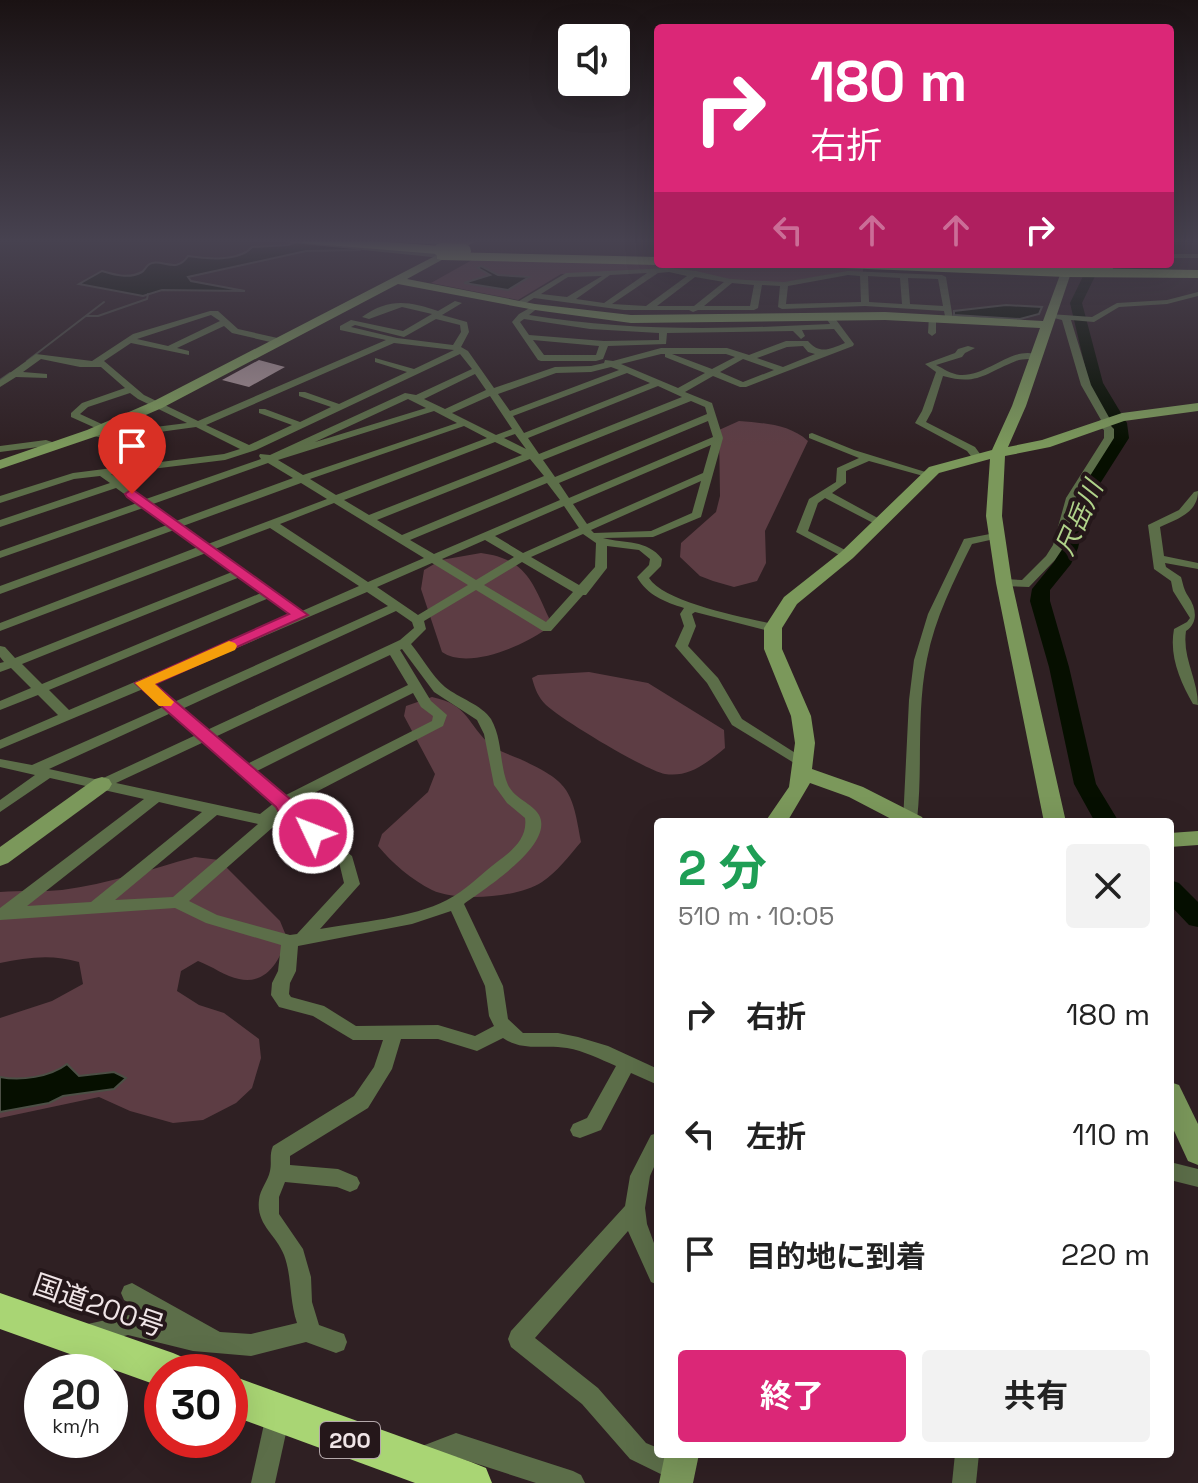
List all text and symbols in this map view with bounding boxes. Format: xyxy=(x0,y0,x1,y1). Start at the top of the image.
map controls xyxy=(558,24,630,96)
button: sound xyxy=(558,24,630,96)
text: 180 m xyxy=(810,46,967,117)
icon: right xyxy=(678,56,782,160)
text: 右折 xyxy=(810,123,882,169)
icon: left xyxy=(766,208,810,252)
icon: ahead xyxy=(850,208,894,252)
icon: ahead xyxy=(934,208,978,252)
icon: right xyxy=(1018,208,1062,252)
pin xyxy=(98,412,166,494)
icon: arrive xyxy=(110,424,154,468)
water label: 尺岳川 xyxy=(1048,473,1112,561)
position arrow xyxy=(271,791,355,875)
text: 2 分 xyxy=(678,838,767,899)
button: close xyxy=(1066,844,1150,928)
text: 510 m · 10:05 xyxy=(678,899,834,933)
icon: right xyxy=(678,992,722,1036)
text: 180 m xyxy=(1066,995,1150,1034)
text: 右折 xyxy=(746,997,806,1036)
icon: left xyxy=(678,1112,722,1156)
text: 110 m xyxy=(1072,1115,1150,1154)
text: 左折 xyxy=(746,1117,806,1156)
icon: arrive xyxy=(678,1232,722,1276)
text: 220 m xyxy=(1061,1235,1150,1274)
text: 目的地に到着 xyxy=(746,1237,926,1276)
street label: 国道200号 xyxy=(28,1266,170,1344)
button: 終了 xyxy=(678,1350,906,1442)
button: 共有 xyxy=(922,1350,1150,1442)
speed limit sign: 30 xyxy=(144,1354,248,1458)
text: 20 xyxy=(51,1370,101,1421)
text: km/h xyxy=(52,1413,100,1439)
road number: 200 xyxy=(320,1422,380,1458)

